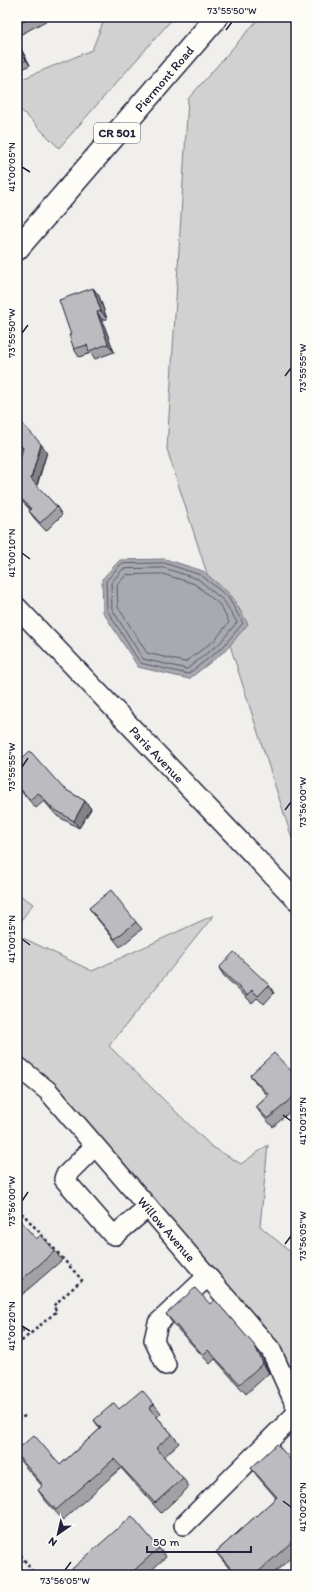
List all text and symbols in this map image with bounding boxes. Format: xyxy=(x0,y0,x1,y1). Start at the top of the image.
text: 73°55'50"W xyxy=(207,4,257,17)
street label: Piermont Road xyxy=(131,43,196,115)
road number: CR 501 xyxy=(94,123,140,143)
text: 41°00'05"N xyxy=(5,142,18,192)
text: 73°55'50"W xyxy=(5,308,18,358)
text: 73°55'55"W xyxy=(296,343,309,392)
text: 41°00'10"N xyxy=(5,528,18,577)
street label: Paris Avenue xyxy=(127,723,187,785)
text: 73°55'55"W xyxy=(5,742,18,791)
text: 73°56'00"W xyxy=(296,776,309,827)
text: 41°00'15"N xyxy=(5,915,18,963)
text: 41°00'15"N xyxy=(296,1097,309,1145)
text: 73°56'00"W xyxy=(5,1175,18,1226)
street label: Willow Avenue xyxy=(135,1193,199,1265)
text: 73°56'05"W xyxy=(296,1211,309,1261)
text: 41°00'20"N xyxy=(5,1301,18,1351)
text: 41°00'20"N xyxy=(296,1482,309,1532)
north arrow xyxy=(38,1514,78,1554)
scale bar xyxy=(147,1528,251,1554)
text: N xyxy=(46,1534,59,1549)
text: 50 m xyxy=(153,1535,179,1549)
text: 73°56'05"W xyxy=(40,1574,90,1587)

